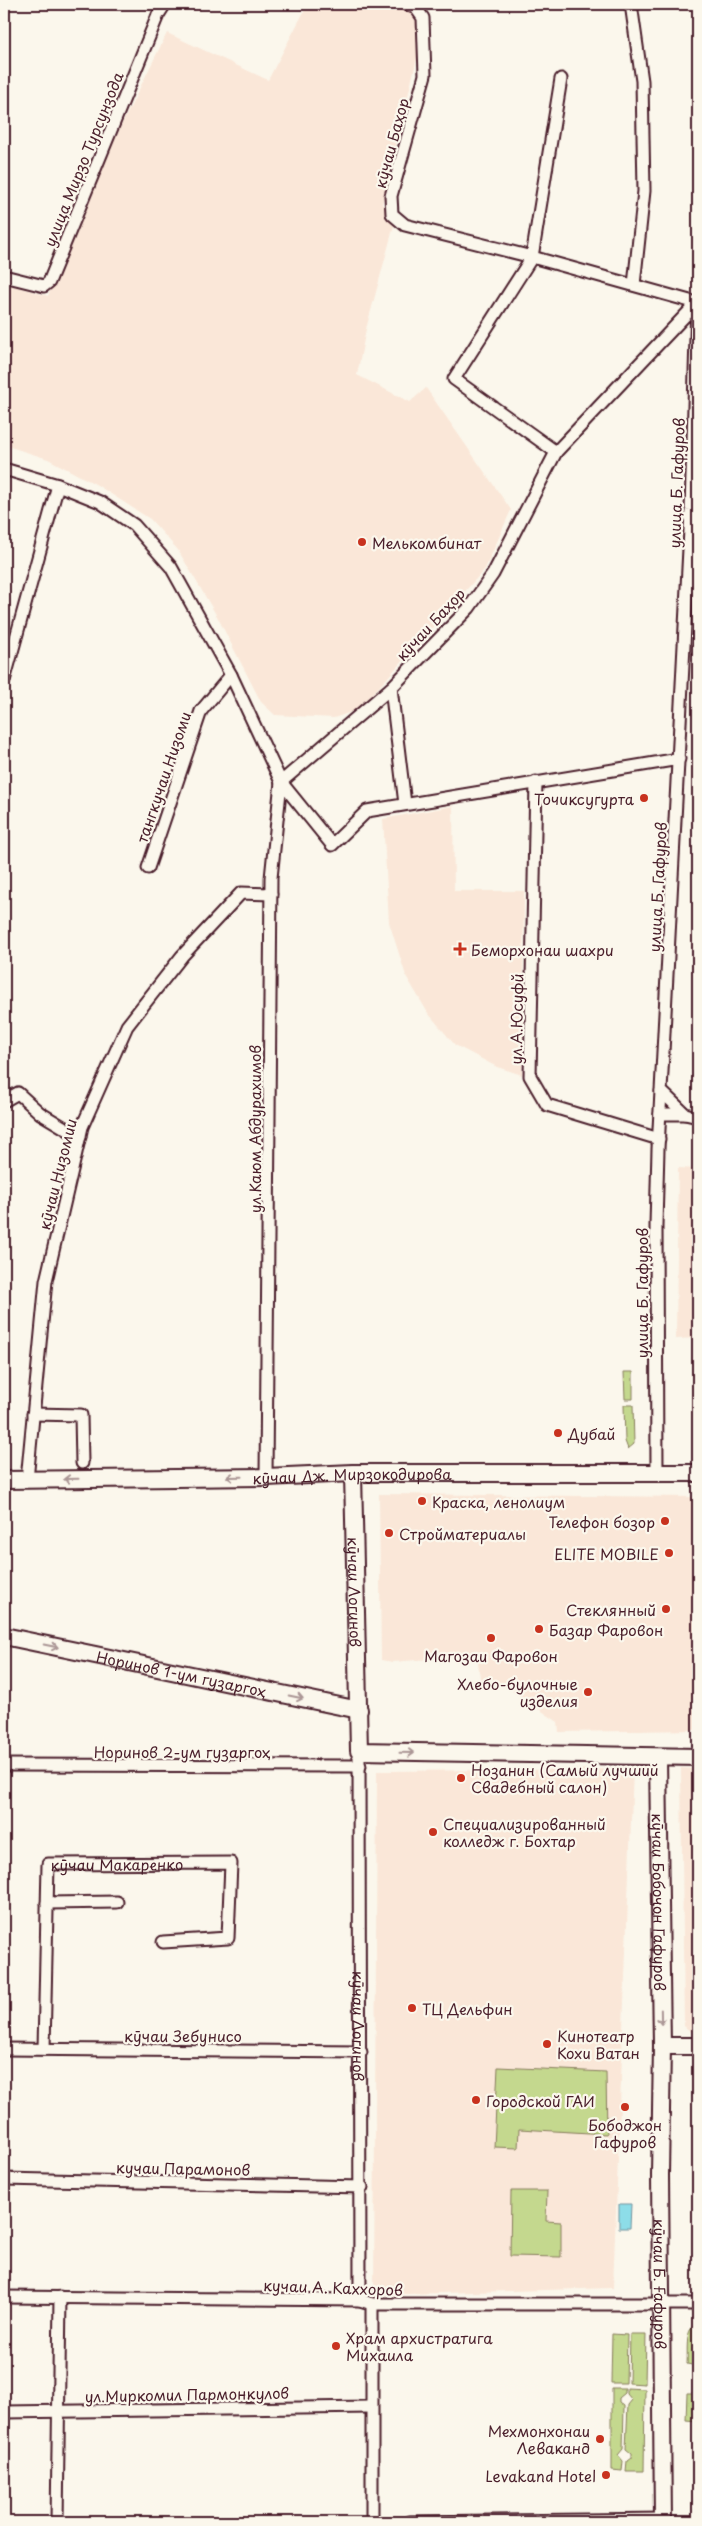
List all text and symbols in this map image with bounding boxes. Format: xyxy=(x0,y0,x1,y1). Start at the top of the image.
street label: улица Мирзо Турсунзода xyxy=(37,68,129,250)
street label: кӯчаи Баҳор xyxy=(368,95,414,191)
street label: улица Б. Гафуров xyxy=(662,417,690,549)
place label: Мелькомбинат xyxy=(372,531,482,554)
marker: Мелькомбинат xyxy=(356,536,368,548)
street label: кӯчаи Баҳор xyxy=(390,582,470,666)
street label: тангкучаи Низоми xyxy=(130,708,196,846)
place label: Точиксугурта xyxy=(534,787,635,810)
marker: Точиксугурта xyxy=(638,792,650,804)
street label: улица Б. Гафуров xyxy=(642,821,672,953)
place label: Беморхонаи шахри xyxy=(471,938,614,961)
marker: Беморхонаи шахри xyxy=(453,942,467,956)
street label: ул.А.Юсуфй xyxy=(504,973,528,1065)
street label: ул.Каюм Абдурахимов xyxy=(243,1045,266,1213)
street label: кӯчаи Низомии xyxy=(32,1116,82,1232)
street label: улица Б. Гафуров xyxy=(630,1228,653,1358)
place label: Дубай xyxy=(567,1422,615,1445)
marker: Дубай xyxy=(552,1427,564,1439)
street label: кӯчаи Дж. Мирзокодирова xyxy=(252,1461,452,1489)
one-way arrow xyxy=(226,1473,242,1482)
one-way arrow xyxy=(64,1475,80,1484)
place label: Краска, ленолиум xyxy=(432,1490,565,1513)
marker: Краска, ленолиум xyxy=(416,1495,428,1507)
place label: Телефон бозор xyxy=(548,1510,655,1533)
marker: Телефон бозор xyxy=(659,1515,671,1527)
place label: Стройматериалы xyxy=(399,1522,526,1545)
marker: Стройматериалы xyxy=(383,1527,395,1539)
street label: кӯчаи Логинов xyxy=(343,1537,368,1648)
place label: ELITE MOBILE xyxy=(554,1542,659,1565)
marker: ELITE MOBILE xyxy=(663,1547,675,1559)
place label: Стеклянный xyxy=(566,1598,656,1621)
marker: Стеклянный xyxy=(660,1603,672,1615)
place label: Базар Фаровон xyxy=(549,1618,663,1641)
marker: Базар Фаровон xyxy=(533,1623,545,1635)
marker: Магозаи Фаровон xyxy=(485,1632,497,1644)
one-way arrow xyxy=(43,1642,59,1651)
street label: Норинов 1-ум гузаргоҳ xyxy=(94,1644,268,1702)
place label: Магозаи Фаровон xyxy=(424,1644,558,1667)
place label: Хлебо-булочные изделия xyxy=(457,1672,578,1712)
marker: Хлебо-булочные изделия xyxy=(582,1686,594,1698)
one-way arrow xyxy=(288,1693,304,1702)
street label: Норинов 2-ум гузаргоҳ xyxy=(94,1740,270,1763)
one-way arrow xyxy=(399,1748,415,1757)
place label: Нозанин (Самый лучший Свадебный салон) xyxy=(471,1758,659,1798)
marker: Нозанин (Самый лучший Свадебный салон) xyxy=(455,1772,467,1784)
place label: Специализированный колледж г. Бохтар xyxy=(443,1812,606,1852)
street label: кӯчаи Бобоҷон Гафуров xyxy=(647,1813,673,1991)
marker: Специализированный колледж г. Бохтар xyxy=(427,1826,439,1838)
street label: кӯчаи Макаренко xyxy=(50,1852,183,1875)
street label: кӯчаи Логинов xyxy=(348,1971,371,2082)
place label: ТЦ Дельфин xyxy=(422,1997,513,2020)
marker: ТЦ Дельфин xyxy=(406,2002,418,2014)
one-way arrow xyxy=(657,2008,666,2024)
street label: кӯчаи Зебунисо xyxy=(124,2024,242,2047)
place label: Кинотеатр Кохи Ватан xyxy=(557,2024,640,2064)
marker: Кинотеатр Кохи Ватан xyxy=(541,2038,553,2050)
place label: Городской ГАИ xyxy=(486,2089,595,2112)
marker: Городской ГАИ xyxy=(470,2094,482,2106)
marker: Бободжон Гафуров xyxy=(619,2101,631,2113)
place label: Бободжон Гафуров xyxy=(588,2113,662,2153)
street label: кучаи Парамонов xyxy=(116,2155,251,2181)
street label: кӯчаи Б. Ғафуров xyxy=(649,2219,673,2349)
street label: кучаи А. Каххоров xyxy=(263,2273,403,2301)
place label: Храм архистратига Михаила xyxy=(346,2326,493,2366)
marker: Храм архистратига Михаила xyxy=(330,2340,342,2352)
street label: ул.Миркомил Пармонкулов xyxy=(85,2381,290,2407)
place label: Мехмонхонаи Леваканд xyxy=(488,2419,590,2459)
marker: Мехмонхонаи Леваканд xyxy=(594,2433,606,2445)
place label: Levakand Hotel xyxy=(485,2464,596,2487)
marker: Levakand Hotel xyxy=(600,2469,612,2481)

